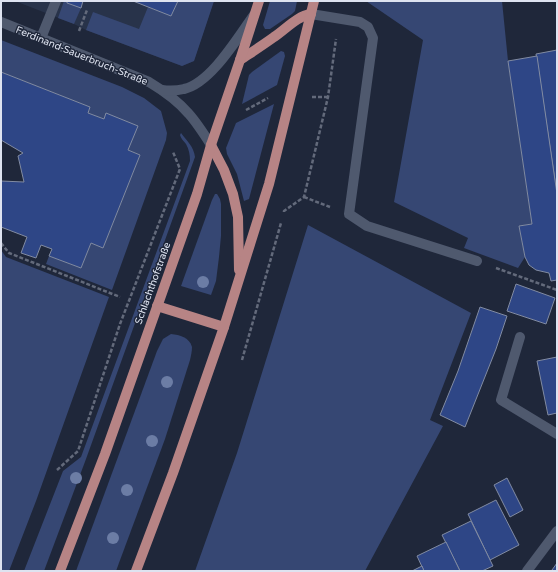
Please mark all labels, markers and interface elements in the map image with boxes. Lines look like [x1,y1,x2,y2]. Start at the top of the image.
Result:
street label: Ferdinand-Sauerbruch-Straße [14,24,150,88]
street label: Schlachthofstraße [133,240,173,326]

